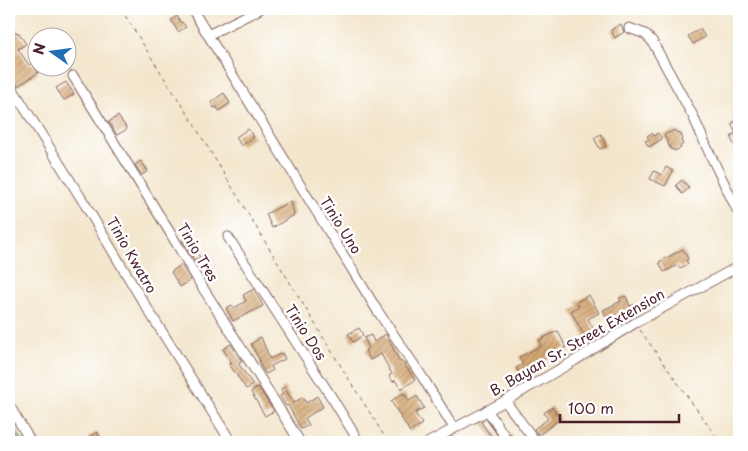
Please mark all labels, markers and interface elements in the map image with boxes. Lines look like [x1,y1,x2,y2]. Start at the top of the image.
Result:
north arrow [28,28,78,78]
text: N [27,41,50,57]
street label: Tinio Uno [315,192,367,258]
street label: Tinio Kwatro [102,213,162,297]
street label: Tinio Tres [172,219,224,285]
street label: B. Bayan Sr. Street Extension [486,283,668,401]
street label: Tinio Dos [280,300,332,364]
scale bar [560,391,679,423]
text: 100 m [568,396,614,419]

